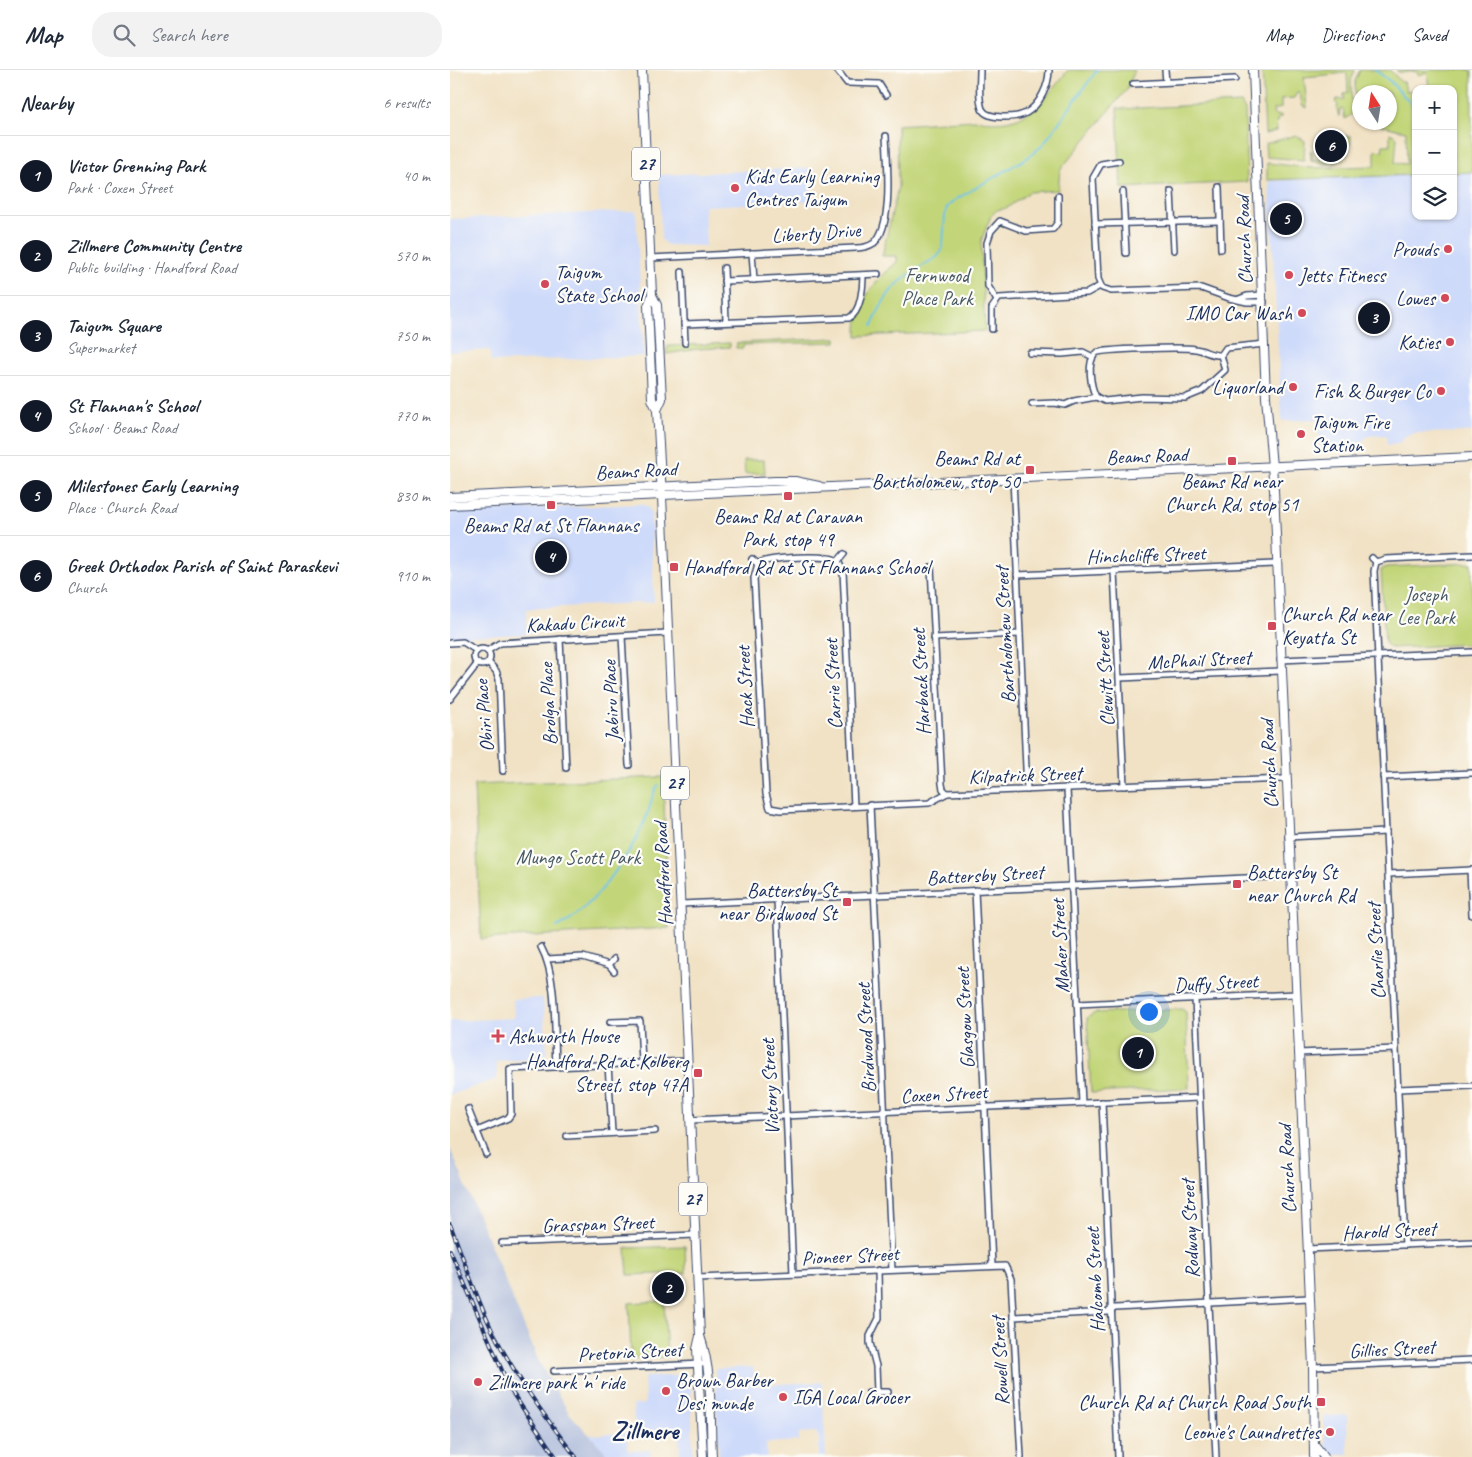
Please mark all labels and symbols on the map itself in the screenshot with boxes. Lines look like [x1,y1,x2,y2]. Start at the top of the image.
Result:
north arrow [1352,85,1397,130]
pin: 6 [1315,127,1347,165]
road number: 27 [632,148,660,180]
place label: Kids Early Learning Centres Taigum [745,164,881,212]
marker: Kids Early Learning Centres Taigum [729,182,741,194]
street label: Church Road [1230,192,1258,285]
pin: 5 [1270,200,1302,238]
street label: Liberty Drive [771,217,863,249]
place label: Prouds [1392,237,1440,262]
marker: Prouds [1442,243,1454,255]
place label: Taigum State School [555,260,646,308]
park label: Fernwood Place Park [901,263,974,311]
place label: Jetts Fitness [1298,263,1387,288]
marker: Jetts Fitness [1283,269,1295,281]
marker: Taigum State School [539,278,551,290]
place label: Lowes [1396,286,1437,311]
marker: Lowes [1439,292,1451,304]
pin: 3 [1358,299,1390,337]
place label: IMO Car Wash [1186,301,1293,326]
marker: IMO Car Wash [1296,307,1308,319]
place label: Katies [1398,330,1442,355]
marker: Katies [1444,336,1456,348]
place label: Liquorland [1212,375,1286,400]
place label: Fish & Burger Co [1314,379,1432,404]
marker: Liquorland [1287,381,1299,393]
marker: Fish & Burger Co [1435,385,1447,397]
place label: Taigum Fire Station [1311,410,1391,458]
marker: Taigum Fire Station [1295,428,1307,440]
street label: Beams Road [1106,442,1191,470]
place label: Beams Rd at Bartholomew, stop 50 [872,446,1022,494]
marker: Beams Rd near Church Rd, stop 51 [1226,455,1238,467]
street label: Beams Road [595,456,680,486]
marker: Beams Rd at Bartholomew, stop 50 [1024,464,1036,476]
place label: Beams Rd near Church Rd, stop 51 [1166,469,1299,517]
marker: Beams Rd at Caravan Park, stop 49 [782,490,794,502]
marker: Beams Rd at St Flannans [545,499,557,511]
place label: Beams Rd at Caravan Park, stop 49 [714,504,863,552]
place label: Beams Rd at St Flannans [464,513,640,538]
pin: 4 [535,538,567,576]
street label: Hinchcliffe Street [1086,540,1208,570]
place label: Handford Rd at St Flannans School [684,555,933,580]
marker: Handford Rd at St Flannans School [668,561,680,573]
street label: Bartholomew Street [989,563,1021,704]
park label: Joseph Lee Park [1397,582,1456,630]
place label: Church Rd near Keyatta St [1282,602,1393,650]
street label: Kakadu Circuit [525,608,627,638]
marker: Church Rd near Keyatta St [1266,620,1278,632]
street label: Harback Street [906,626,936,736]
street label: Clewitt Street [1090,629,1120,727]
street label: Carrie Street [818,636,848,730]
street label: Hack Street [730,643,760,729]
street label: McPhail Street [1147,645,1255,675]
street label: Jabiru Place [596,658,626,743]
street label: Brolga Place [533,661,563,746]
street label: Obiri Place [468,677,500,753]
street label: Church Road [1254,716,1284,809]
street label: Kilpatrick Street [968,760,1085,789]
road number: 27 [661,766,689,800]
street label: Handford Road [648,818,678,927]
park label: Mungo Scott Park [516,845,642,870]
street label: Battersby Street [926,859,1047,891]
place label: Battersby St near Church Rd [1247,860,1358,908]
place label: Battersby St near Birdwood St [718,878,839,926]
marker: Battersby St near Church Rd [1231,878,1243,890]
marker: Battersby St near Birdwood St [841,896,853,908]
street label: Maher Street [1045,896,1075,994]
street label: Charlie Street [1361,899,1391,1000]
street label: Glasgow Street [950,964,980,1069]
street label: Duffy Street [1174,968,1261,998]
street label: Birdwood Street [851,980,881,1093]
your location [1136,999,1162,1025]
place label: Ashworth House [509,1024,620,1049]
marker: Ashworth House [491,1029,505,1043]
pin: 1 [1122,1034,1154,1072]
street label: Victory Street [755,1036,785,1136]
place label: Handford Rd at Kolberg Street, stop 47A [526,1049,690,1097]
marker: Handford Rd at Kolberg Street, stop 47A [692,1067,704,1079]
street label: Coxen Street [900,1079,990,1109]
street label: Church Road [1272,1121,1302,1214]
street label: Rodway Street [1175,1176,1205,1279]
road number: 27 [679,1182,707,1216]
street label: Grasspan Street [542,1209,657,1238]
street label: Harold Street [1341,1216,1440,1246]
street label: Halcomb Street [1080,1224,1110,1333]
street label: Pioneer Street [801,1241,902,1271]
pin: 2 [652,1269,684,1307]
street label: Rowell Street [985,1312,1015,1406]
street label: Gillies Street [1348,1334,1439,1364]
street label: Pretoria Street [577,1337,686,1367]
place label: Brown Barber Desi munde [676,1368,774,1416]
place label: Zillmere park 'n' ride [488,1370,626,1395]
marker: Zillmere park 'n' ride [472,1376,484,1388]
marker: Brown Barber Desi munde [660,1385,672,1397]
place label: IGA Local Grocer [793,1385,911,1410]
place label: Church Rd at Church Road South [1078,1390,1313,1415]
marker: IGA Local Grocer [777,1391,789,1403]
marker: Church Rd at Church Road South [1315,1396,1327,1408]
district label: Zillmere [612,1415,680,1447]
place label: Leonie's Laundrettes [1183,1420,1322,1445]
marker: Leonie's Laundrettes [1324,1426,1336,1438]

